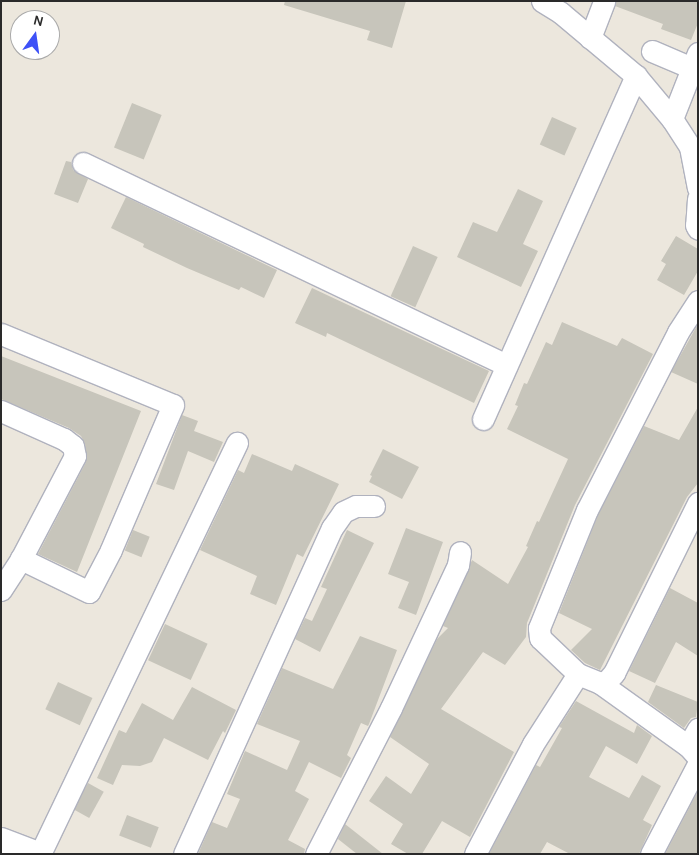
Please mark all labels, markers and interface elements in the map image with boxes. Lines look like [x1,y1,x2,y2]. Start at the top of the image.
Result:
north arrow [10,10,60,60]
text: N [32,11,45,30]

